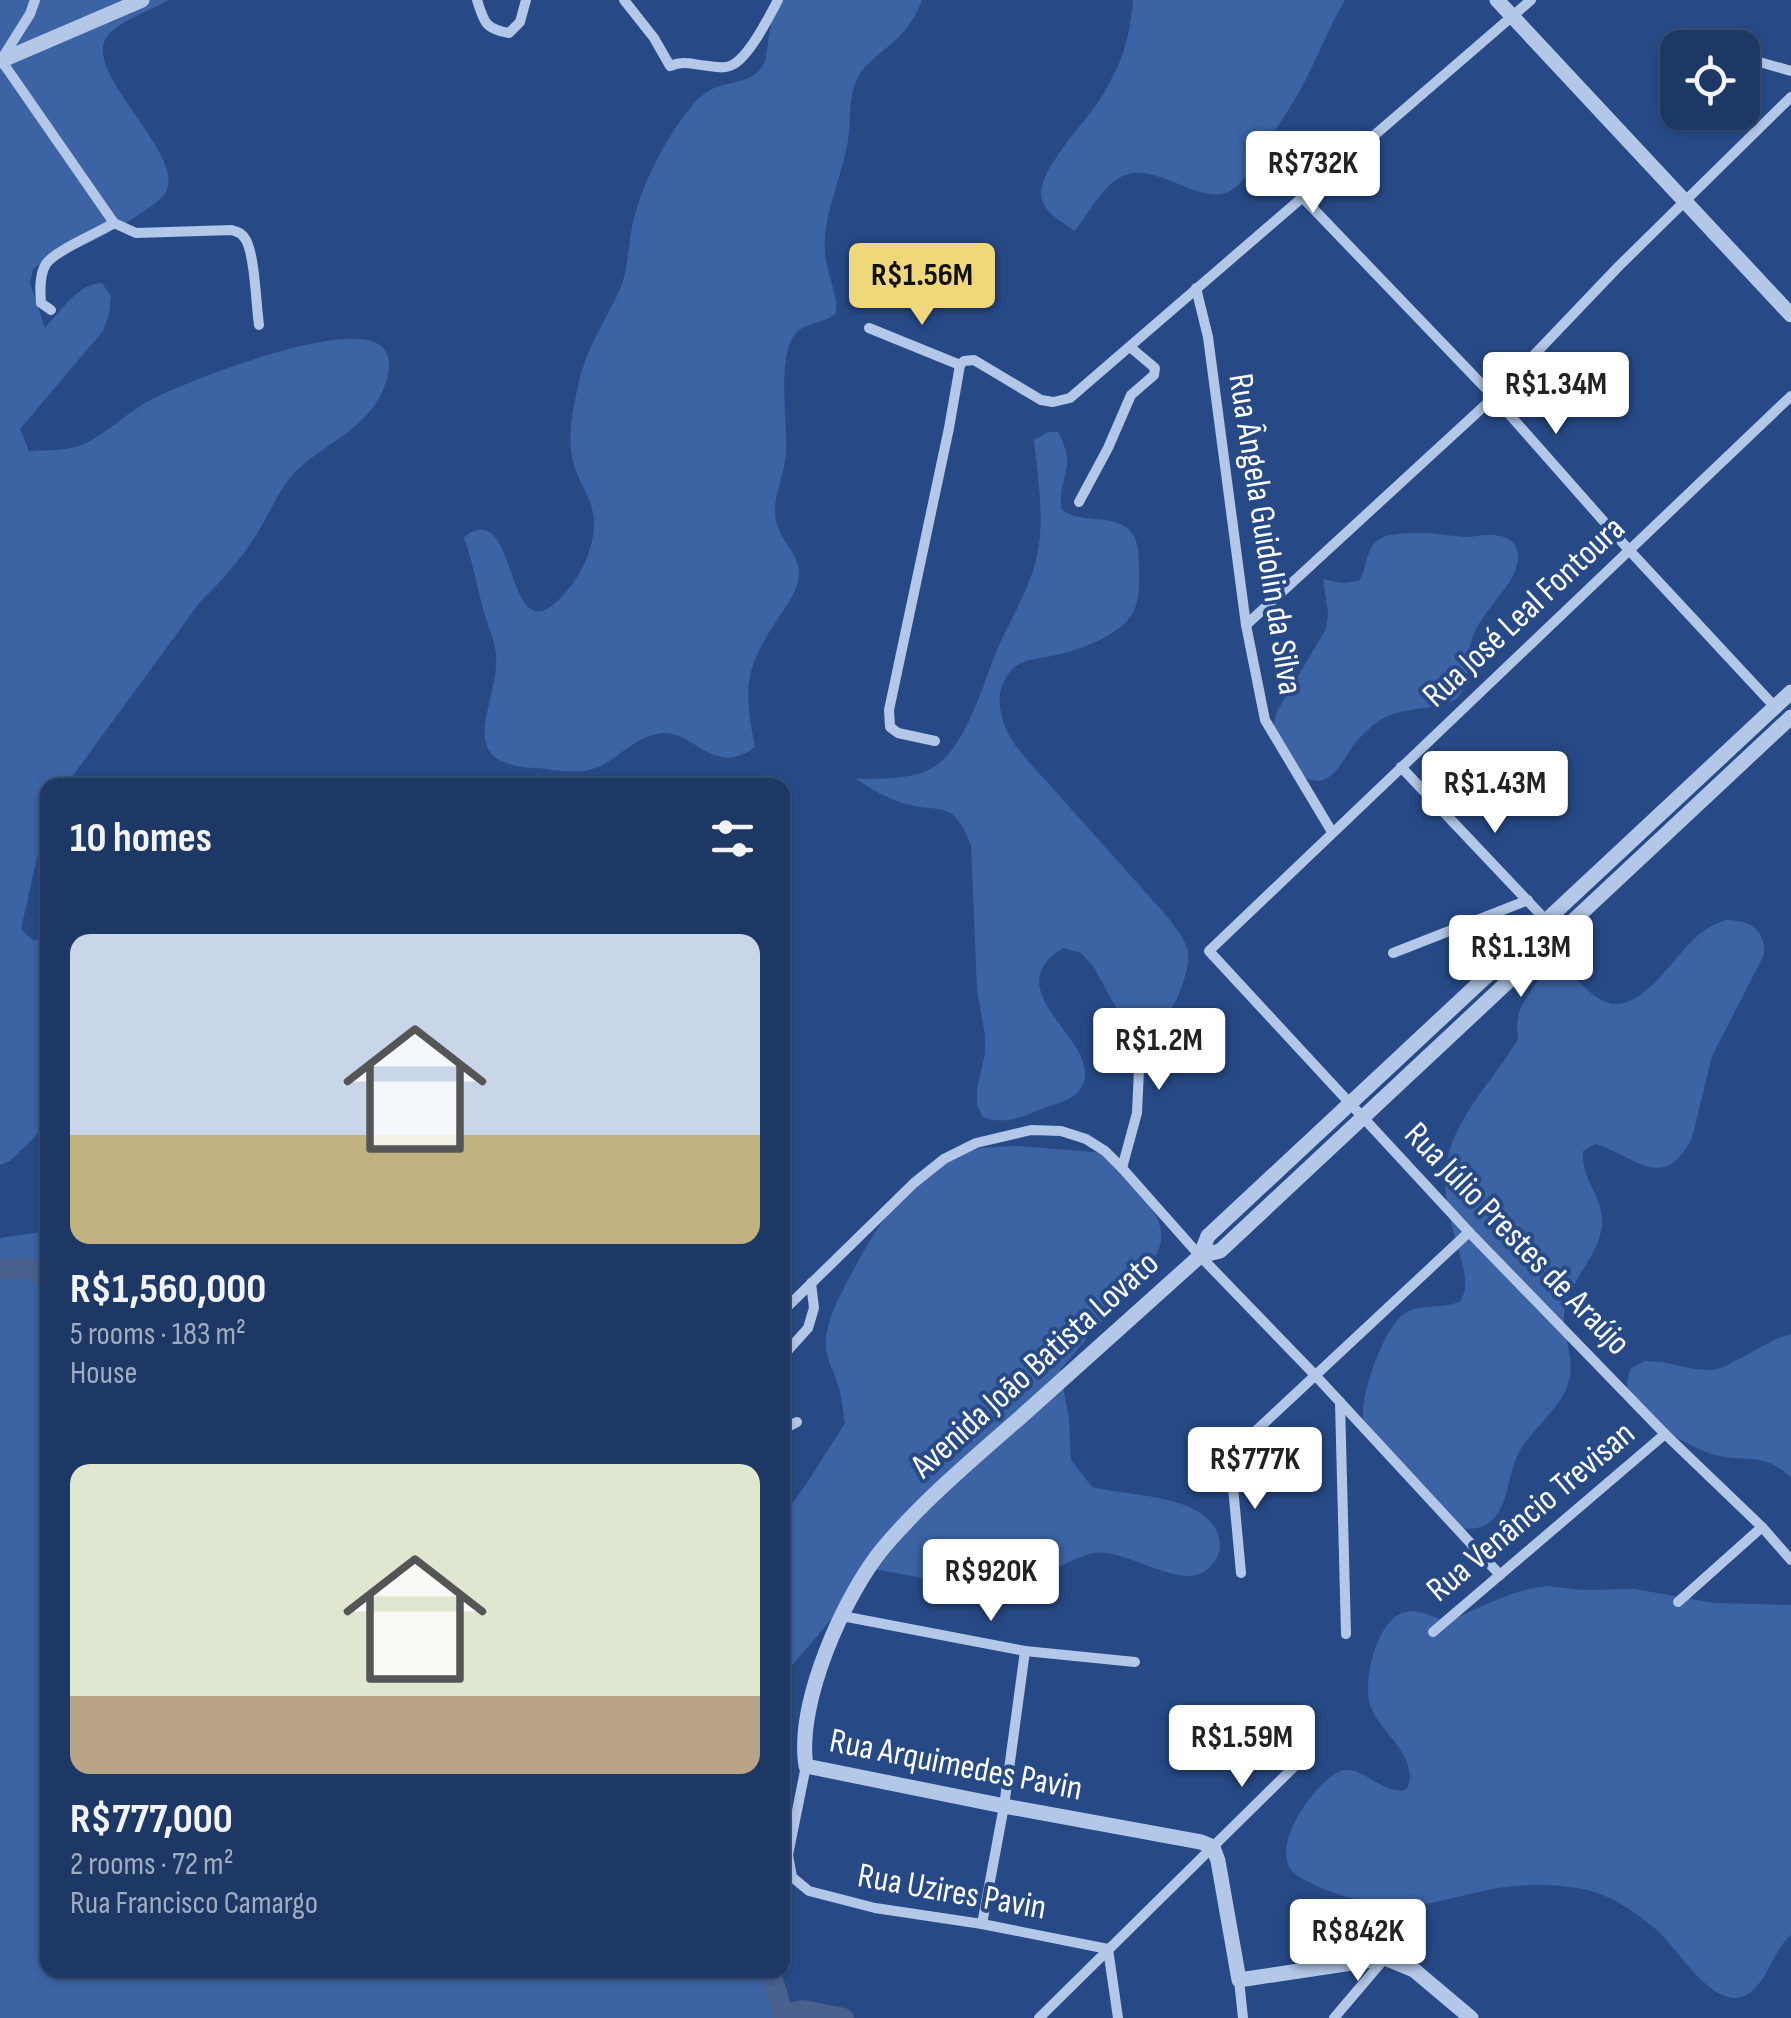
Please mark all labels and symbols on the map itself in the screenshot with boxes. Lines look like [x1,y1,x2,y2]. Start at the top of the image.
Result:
pin: R$732K [1232,131,1394,216]
pin: R$1.56M [830,243,1014,328]
pin: R$1.34M [1464,352,1648,437]
street label: Rua Ângela Guidolin da Silva [1218,371,1312,697]
street label: Rua José Leal Fontoura [1414,507,1634,717]
pin: R$1.43M [1403,751,1587,836]
pin: R$1.13M [1429,915,1613,1000]
pin: R$1.2M [1078,1008,1240,1093]
street label: Rua Júlio Prestes de Araújo [1395,1114,1639,1364]
street label: Avenida João Batista Lovato [901,1242,1168,1488]
street label: Rua Venâncio Trevisan [1418,1412,1644,1612]
pin: R$777K [1174,1427,1336,1512]
pin: R$920K [910,1539,1072,1624]
pin: R$1.59M [1150,1705,1334,1790]
street label: Rua Arquimedes Pavin [826,1719,1086,1811]
street label: Rua Uzires Pavin [854,1854,1050,1930]
pin: R$842K [1277,1899,1439,1984]

